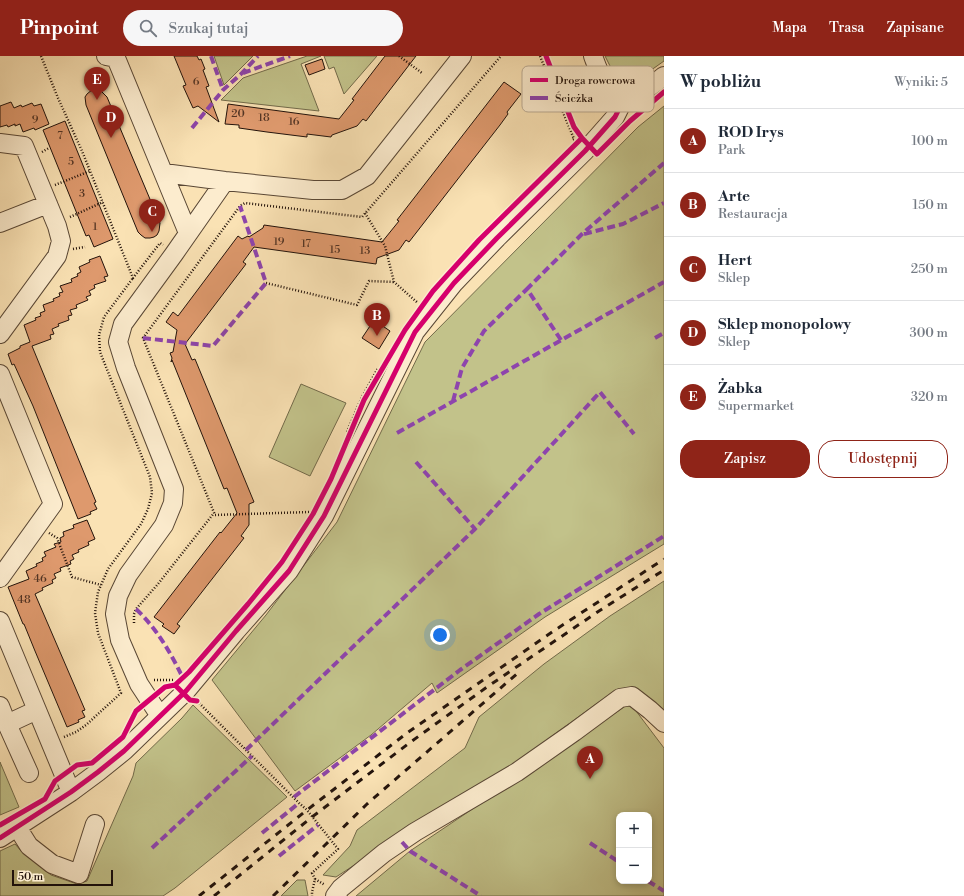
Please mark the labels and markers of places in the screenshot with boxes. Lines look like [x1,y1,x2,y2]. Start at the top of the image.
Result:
pin: E [84,67,110,100]
pin: D [98,105,124,138]
pin: C [139,199,165,232]
pin: B [364,303,390,336]
pin: A [577,746,603,779]

